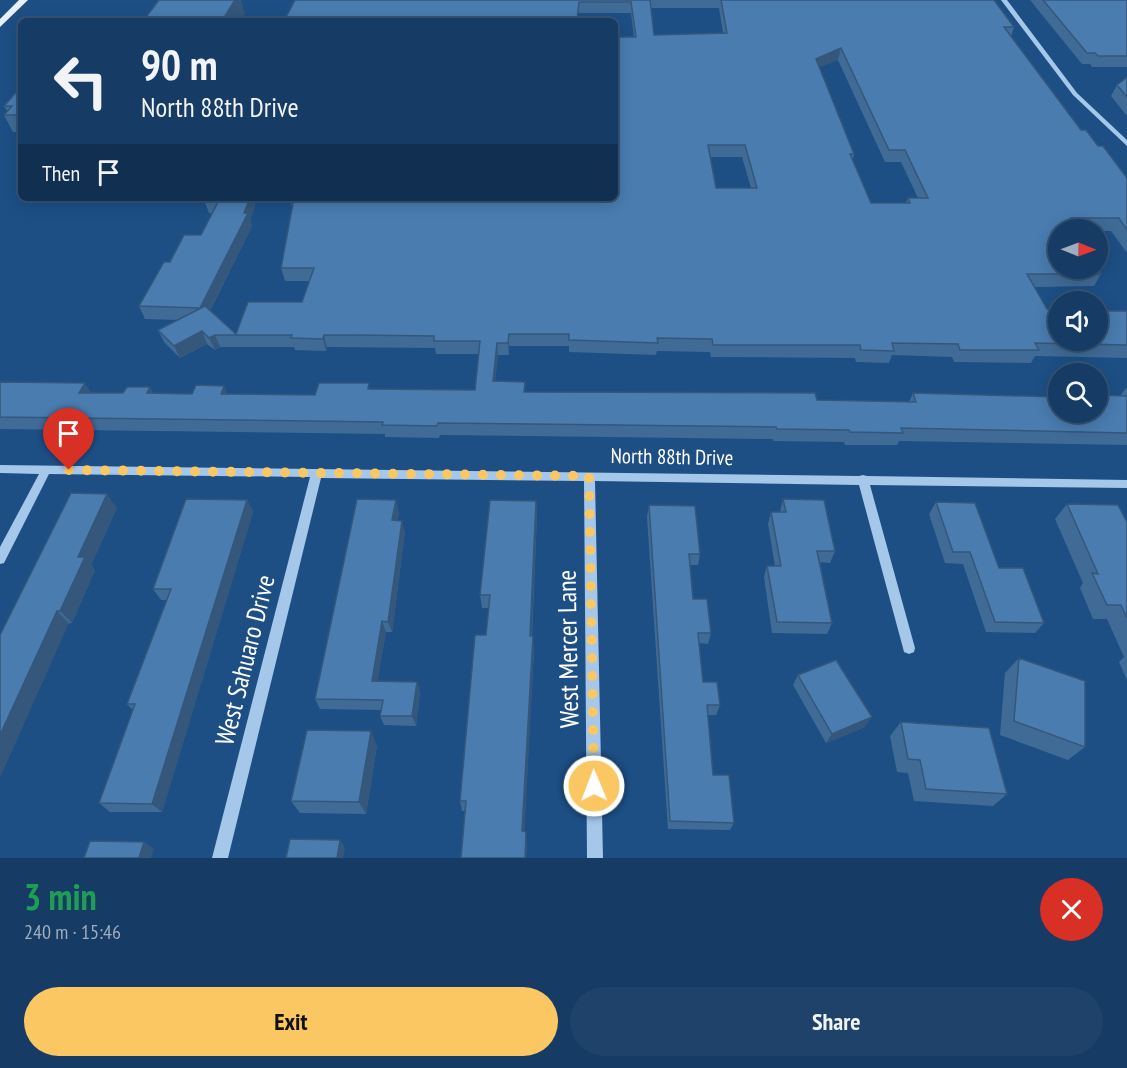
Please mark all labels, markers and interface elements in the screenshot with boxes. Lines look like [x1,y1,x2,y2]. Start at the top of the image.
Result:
text: 90 m [141,37,218,92]
icon: left [42,42,120,120]
text: North 88th Drive [141,90,299,124]
icon: arrive [92,156,125,189]
text: Then [42,159,80,187]
north arrow [1048,219,1108,279]
map controls [1048,219,1108,423]
button: sound [1048,291,1108,351]
button: search [1048,363,1108,423]
pin [43,408,94,470]
icon: arrive [52,417,85,450]
street label: North 88th Drive [610,442,734,471]
street label: West Mercer Lane [550,570,585,728]
street label: West Sahuaro Drive [207,571,282,749]
position arrow [562,754,626,818]
text: 3 min [24,873,97,920]
button: close [1040,878,1103,941]
text: 240 m · 15:46 [24,919,121,945]
button: Exit [24,987,558,1056]
button: Share [570,987,1103,1056]

